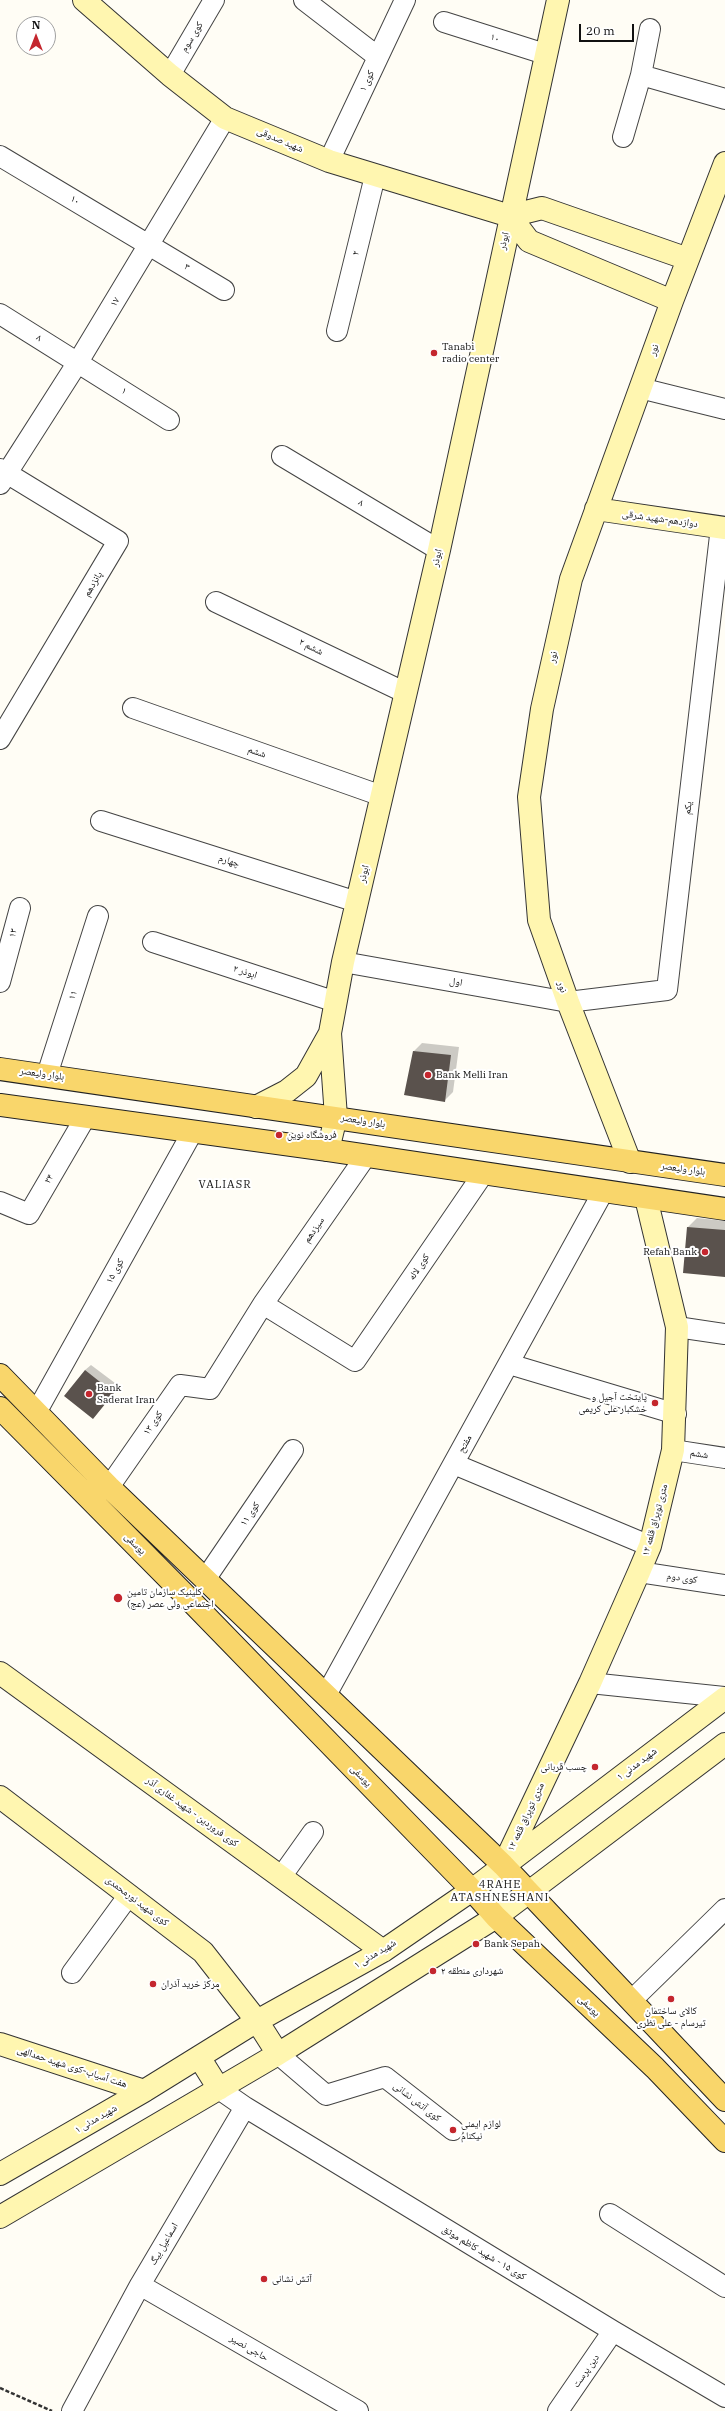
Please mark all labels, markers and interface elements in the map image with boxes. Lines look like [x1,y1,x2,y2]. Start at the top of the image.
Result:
north arrow [16,16,56,56]
scale bar [581,16,636,42]
text: N [32,18,40,32]
street label: کوی سوم [178,20,206,54]
text: 20 m [586,23,615,38]
street label: ۱۰ [489,31,501,45]
street label: کوی ۱ [357,69,377,93]
street label: شهید صدوقی [255,125,305,155]
street label: ۱۰ [68,193,82,207]
street label: ابوذر [496,231,512,251]
street label: ۲ [350,249,362,257]
street label: ۳ [182,261,192,273]
street label: ۱۷ [108,295,122,309]
street label: ۸ [34,332,44,344]
place label: Tanabi radio center [442,341,499,364]
street label: نور [646,343,662,357]
marker: Tanabi radio center [429,348,439,358]
street label: ۱ [119,385,129,397]
street label: ۸ [356,497,366,509]
street label: دوازدهم-شهید شرقی [621,508,699,530]
street label: ابوذر [429,548,445,568]
street label: پانزدهم [81,569,105,599]
street label: ششم ۲ [297,636,325,658]
street label: نور [546,650,560,664]
street label: ششم [246,743,268,761]
street label: یکم [681,801,695,815]
street label: چهارم [217,852,241,870]
street label: ابوذر [356,864,372,884]
street label: ۱۳ [6,927,20,939]
street label: ۲ ابوذر [231,962,259,982]
street label: اول [449,975,463,989]
street label: نور [554,980,570,994]
street label: ۱۱ [66,989,80,1001]
street label: بلوار ولیعصر [19,1065,65,1083]
place label: Bank Melli Iran [436,1069,508,1081]
marker: Bank Melli Iran [423,1070,433,1080]
street label: بلوار ولیعصر [340,1112,386,1130]
place label: فروشگاه نوین [287,1129,337,1141]
marker: فروشگاه نوین [274,1130,284,1140]
street label: بلوار ولیعصر [660,1160,706,1178]
street label: ۲۴ [42,1172,56,1186]
district label: VALIASR [198,1178,252,1192]
street label: سیزدهم [301,1215,327,1245]
place label: Refah Bank [643,1246,697,1258]
marker: Refah Bank [700,1247,710,1257]
street label: کوی لاله [406,1252,432,1282]
street label: کوی ۱۵ [103,1257,127,1285]
place label: Bank Saderat Iran [97,1382,155,1406]
marker: Bank Saderat Iran [84,1389,94,1399]
place label: پایتخت آجیل و خشکبار علی کریمی [578,1391,647,1414]
marker: پایتخت آجیل و خشکبار علی کریمی [650,1398,660,1408]
street label: کوی ۱۳ [141,1409,165,1437]
street label: مفتح [455,1433,475,1455]
street label: ششم [689,1447,709,1461]
street label: ۱۲ متری توپراق قلعه [640,1483,670,1557]
street label: کوی ۱۱ [238,1500,262,1528]
street label: یوسفی [122,1531,148,1557]
street label: کوی دوم [666,1570,698,1586]
place label: کلینیک سازمان تامین اجتماعی ولی عصر (عج) [127,1586,214,1610]
marker: کلینیک سازمان تامین اجتماعی ولی عصر (عج) [112,1592,124,1604]
street label: شهید مدنی ۱ [615,1745,659,1783]
place label: چسب قربانی [540,1761,587,1773]
marker: چسب قربانی [590,1762,600,1772]
street label: یوسفی [348,1763,374,1789]
street label: کوی فروردین - شهید غفاری آذر [143,1774,241,1850]
street label: ۱۲ متری توپراق قلعه [505,1781,547,1853]
street label: کوی شهید نورمحمدی [103,1873,171,1929]
district label: 4RAHE ATASHNESHANI [451,1878,549,1904]
street label: شهید مدنی ۱ [352,1937,398,1971]
place label: Bank Sepah [484,1938,540,1950]
marker: Bank Sepah [471,1939,481,1949]
place label: شهرداری منطقه ۲ [441,1965,503,1977]
marker: شهرداری منطقه ۲ [428,1966,438,1976]
place label: مرکز خرید آذران [161,1978,220,1990]
marker: مرکز خرید آذران [148,1979,158,1989]
street label: یوسفی [576,1993,602,2019]
marker: کالای ساختمان تیرسام - علی نظری [666,1994,676,2004]
place label: کالای ساختمان تیرسام - علی نظری [636,2005,706,2028]
street label: هفت آسیاب-کوی شهید حمدالهی [15,2044,129,2090]
street label: کوی آتش نشانی [391,2080,443,2124]
street label: شهید مدنی ۱ [73,2102,119,2136]
place label: لوازم ایمنی نیکنام [461,2118,501,2142]
marker: لوازم ایمنی نیکنام [448,2125,458,2135]
street label: اسماعیل بیگ [147,2221,181,2267]
street label: کوی ۱۵ - شهید کاظم موثق [440,2223,528,2283]
place label: آتش نشانی [272,2273,312,2285]
marker: آتش نشانی [259,2274,269,2284]
street label: حاجی نصیر [228,2332,270,2364]
street label: دین پرست [570,2352,602,2390]

